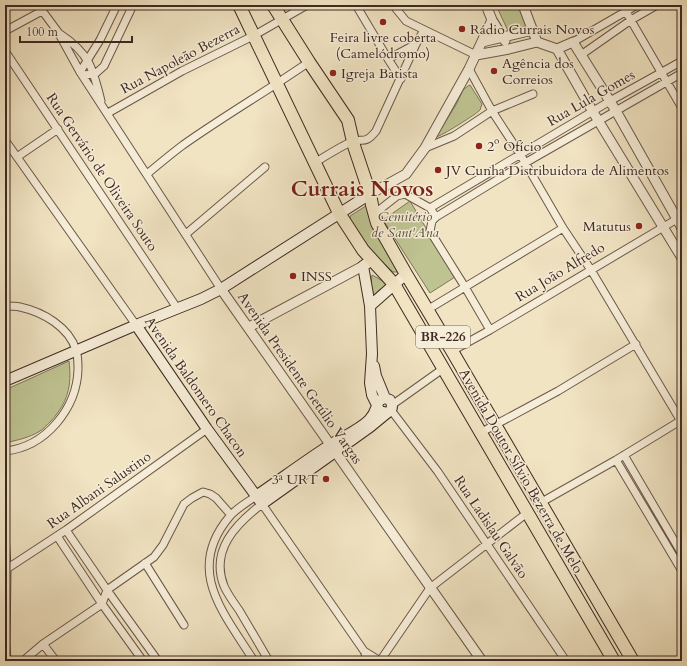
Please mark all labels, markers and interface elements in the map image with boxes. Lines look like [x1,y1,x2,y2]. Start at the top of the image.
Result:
marker: Feira livre coberta (Camelódromo) [378,17,388,27]
scale bar [20,18,132,44]
street label: Rua Napoleão Bezerra [117,20,243,98]
place label: Rádio Currais Novos [470,20,595,39]
text: 100 m [26,24,59,40]
marker: Rádio Currais Novos [457,24,467,34]
place label: Feira livre coberta (Camelódromo) [330,28,436,63]
place label: Agência dos Correios [502,54,574,89]
place label: Igreja Batista [341,64,418,83]
street label: Rua Lula Gomes [544,65,639,131]
marker: Agência dos Correios [489,66,499,76]
marker: Igreja Batista [328,68,338,78]
street label: Rua Gervário de Oliveira Souto [42,89,162,255]
place label: 2º Ofício [487,137,542,156]
marker: 2º Ofício [474,141,484,151]
place label: JV Cunha Distribuidora de Alimentos [444,161,669,180]
marker: JV Cunha Distribuidora de Alimentos [433,165,443,175]
district label: Currais Novos [291,174,433,204]
park label: Cemitério de Sant'Ana [371,207,439,242]
place label: Matutus [583,217,631,236]
marker: Matutus [634,221,644,231]
street label: Rua João Alfredo [512,238,609,306]
place label: INSS [301,267,332,286]
marker: INSS [288,271,298,281]
street label: Avenida Presidente Getúlio Vargas [233,288,367,468]
street label: Avenida Baldomero Chacon [140,313,252,461]
road number: BR-226 [416,326,470,348]
street label: Avenida Doutor Sílvio Bezerra de Melo [454,365,588,577]
street label: Rua Albani Salustino [43,447,155,533]
place label: 3ª URT [272,470,318,489]
street label: Rua Ladislau Galvão [449,472,533,583]
marker: 3ª URT [321,474,331,484]

